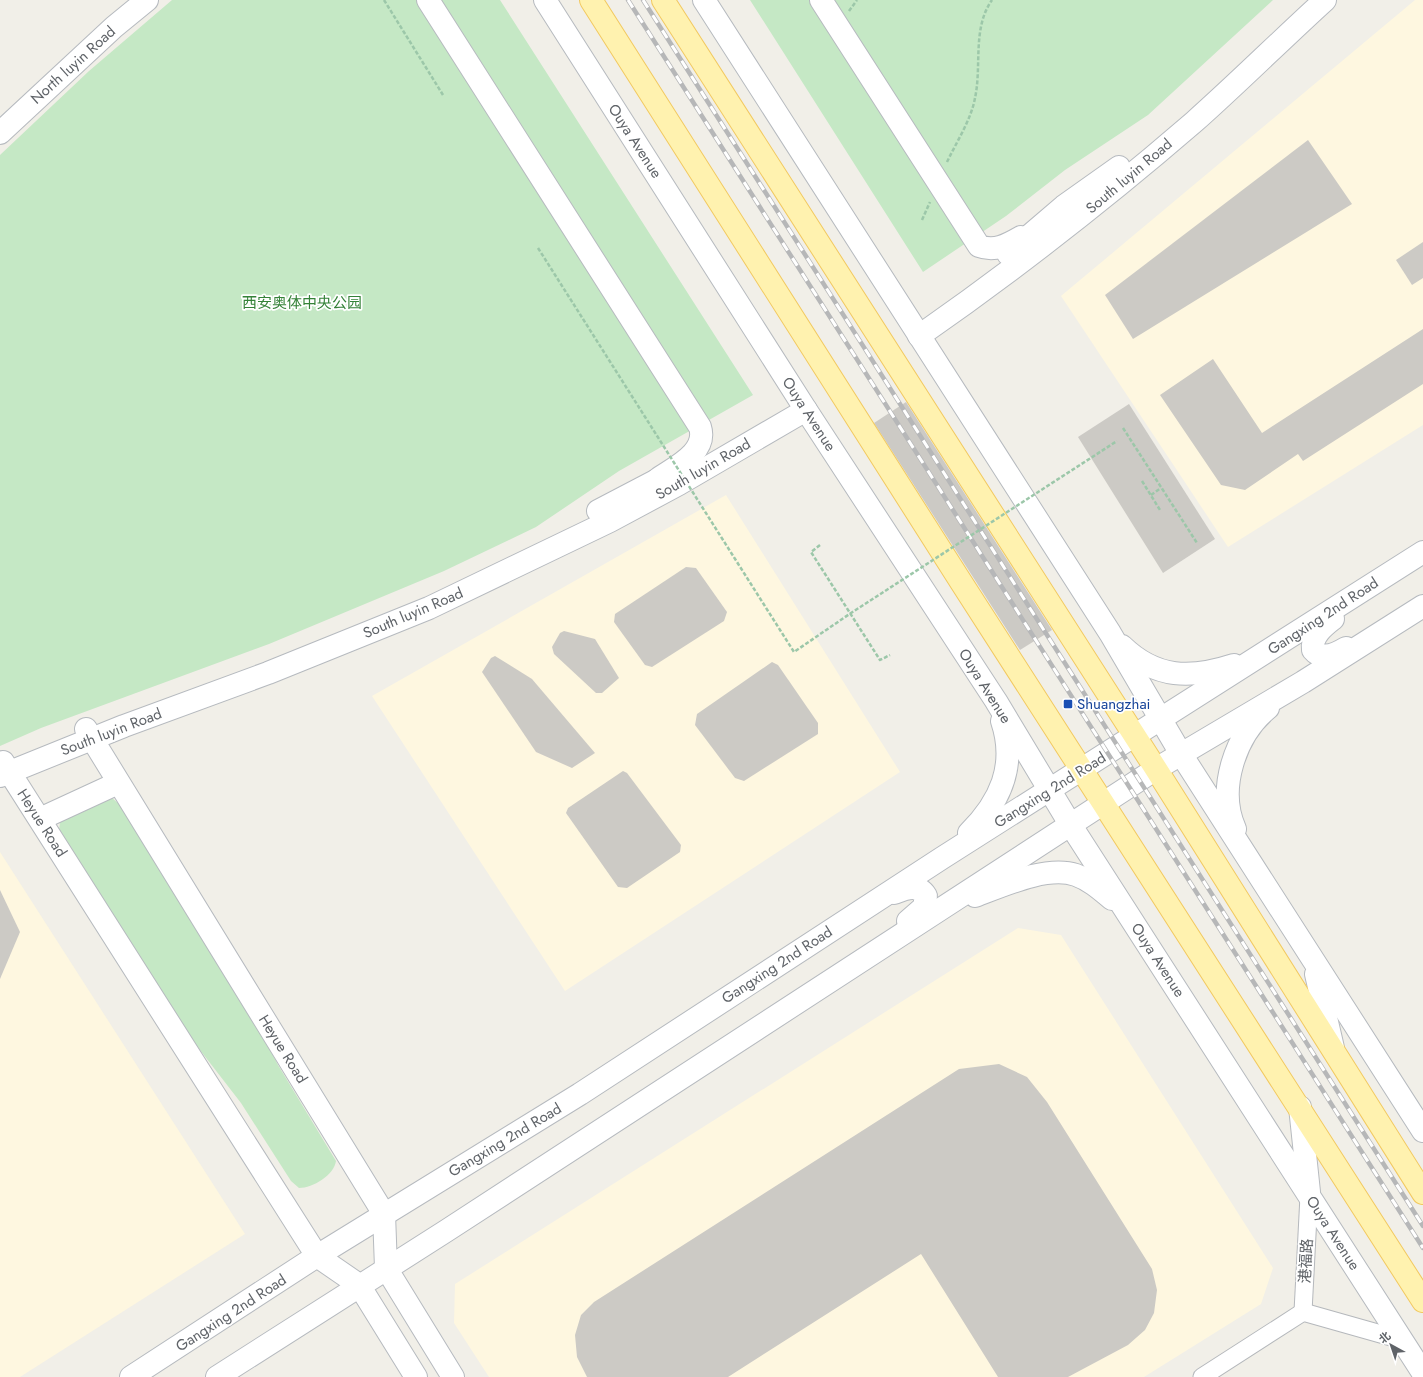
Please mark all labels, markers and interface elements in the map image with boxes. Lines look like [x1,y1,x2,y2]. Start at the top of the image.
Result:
street label: North luyin Road [26,21,120,109]
street label: Ouya Avenue [603,99,667,183]
street label: South luyin Road [1081,133,1177,219]
park label: 西安奥体中央公园 [242,292,362,314]
street label: Ouya Avenue [777,372,841,456]
street label: South luyin Road [651,433,755,505]
street label: Gangxing 2nd Road [1263,572,1383,660]
street label: South luyin Road [360,582,466,644]
street label: Ouya Avenue [953,644,1017,728]
place label: Shuangzhai [1077,693,1151,715]
marker: Shuangzhai [1062,698,1074,710]
street label: South luyin Road [57,703,165,761]
street label: Gangxing 2nd Road [990,747,1110,833]
street label: Heyue Road [12,785,72,861]
street label: Ouya Avenue [1126,918,1190,1002]
street label: Gangxing 2nd Road [717,921,837,1009]
street label: Heyue Road [253,1010,313,1088]
street label: Gangxing 2nd Road [444,1098,566,1182]
street label: Ouya Avenue [1301,1191,1365,1275]
street label: 港福路 [1294,1238,1318,1284]
street label: Gangxing 2nd Road [171,1269,291,1357]
north arrow [1371,1325,1411,1365]
text: 北 [1375,1328,1394,1347]

